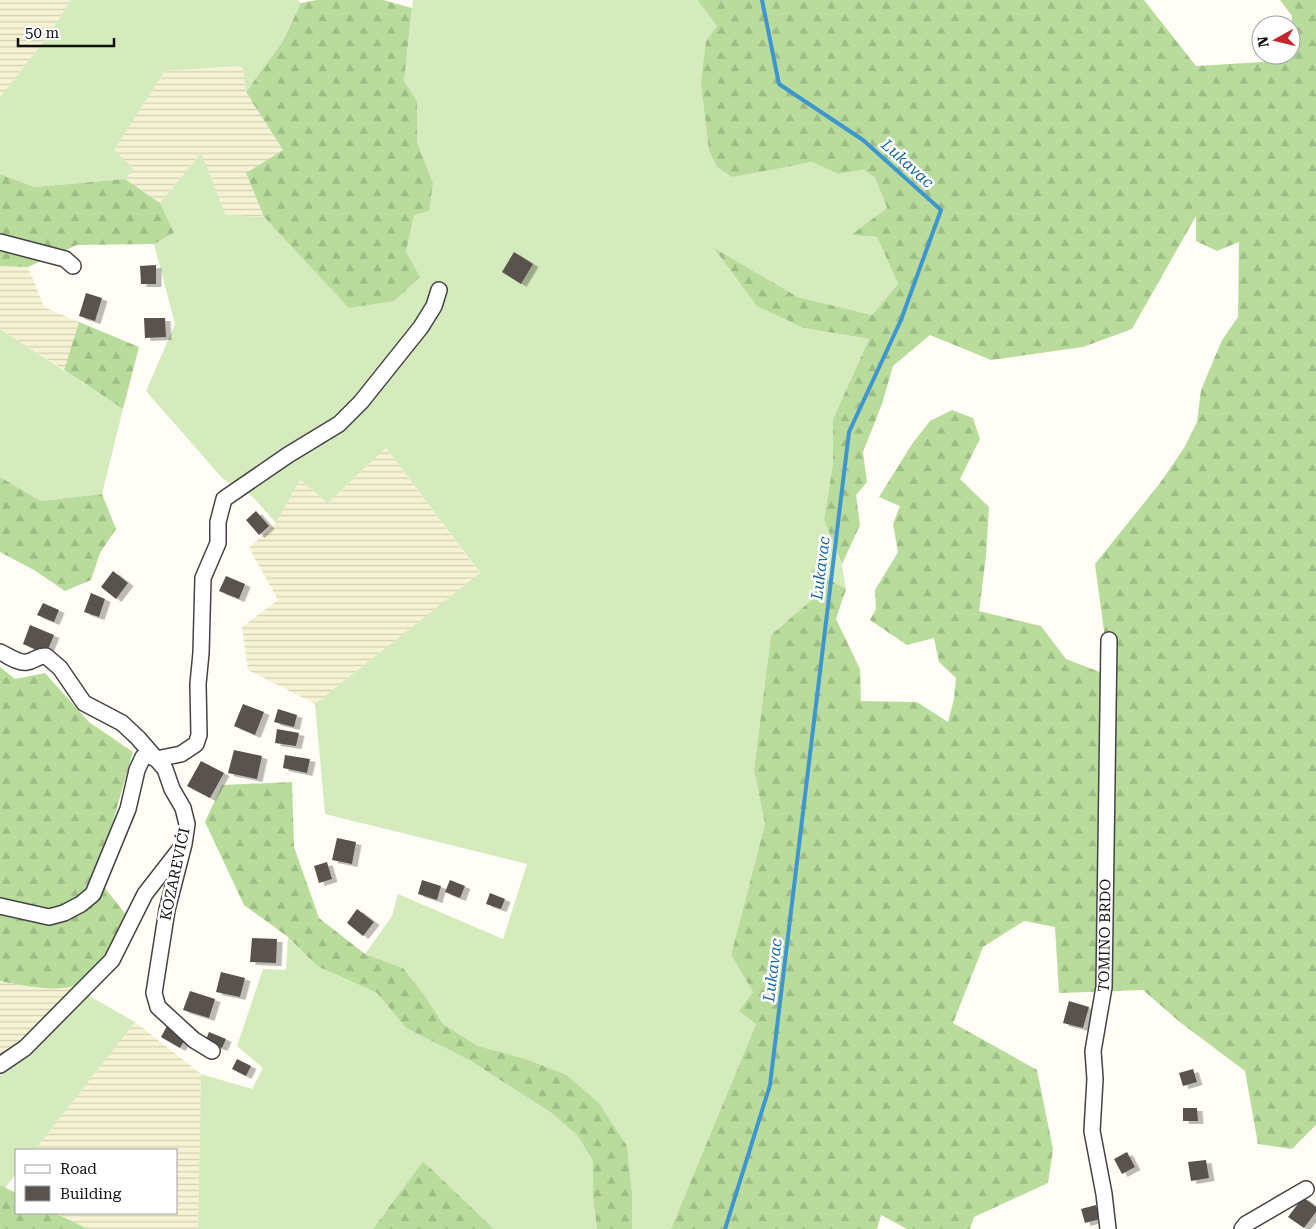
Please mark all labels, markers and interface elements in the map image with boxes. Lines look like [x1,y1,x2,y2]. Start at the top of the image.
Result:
scale bar [18,15,114,47]
north arrow [1251,15,1301,65]
text: 50 m [25,24,60,42]
text: N [1254,35,1272,48]
water label: Lukavac [877,134,938,192]
water label: Lukavac [807,535,834,602]
street label: KOZAREVIĆI [155,826,194,922]
street label: TOMINO BRDO [1094,879,1115,994]
water label: Lukavac [759,937,786,1004]
legend [15,1149,178,1214]
text: Road [60,1160,97,1178]
text: Building [60,1185,122,1203]

